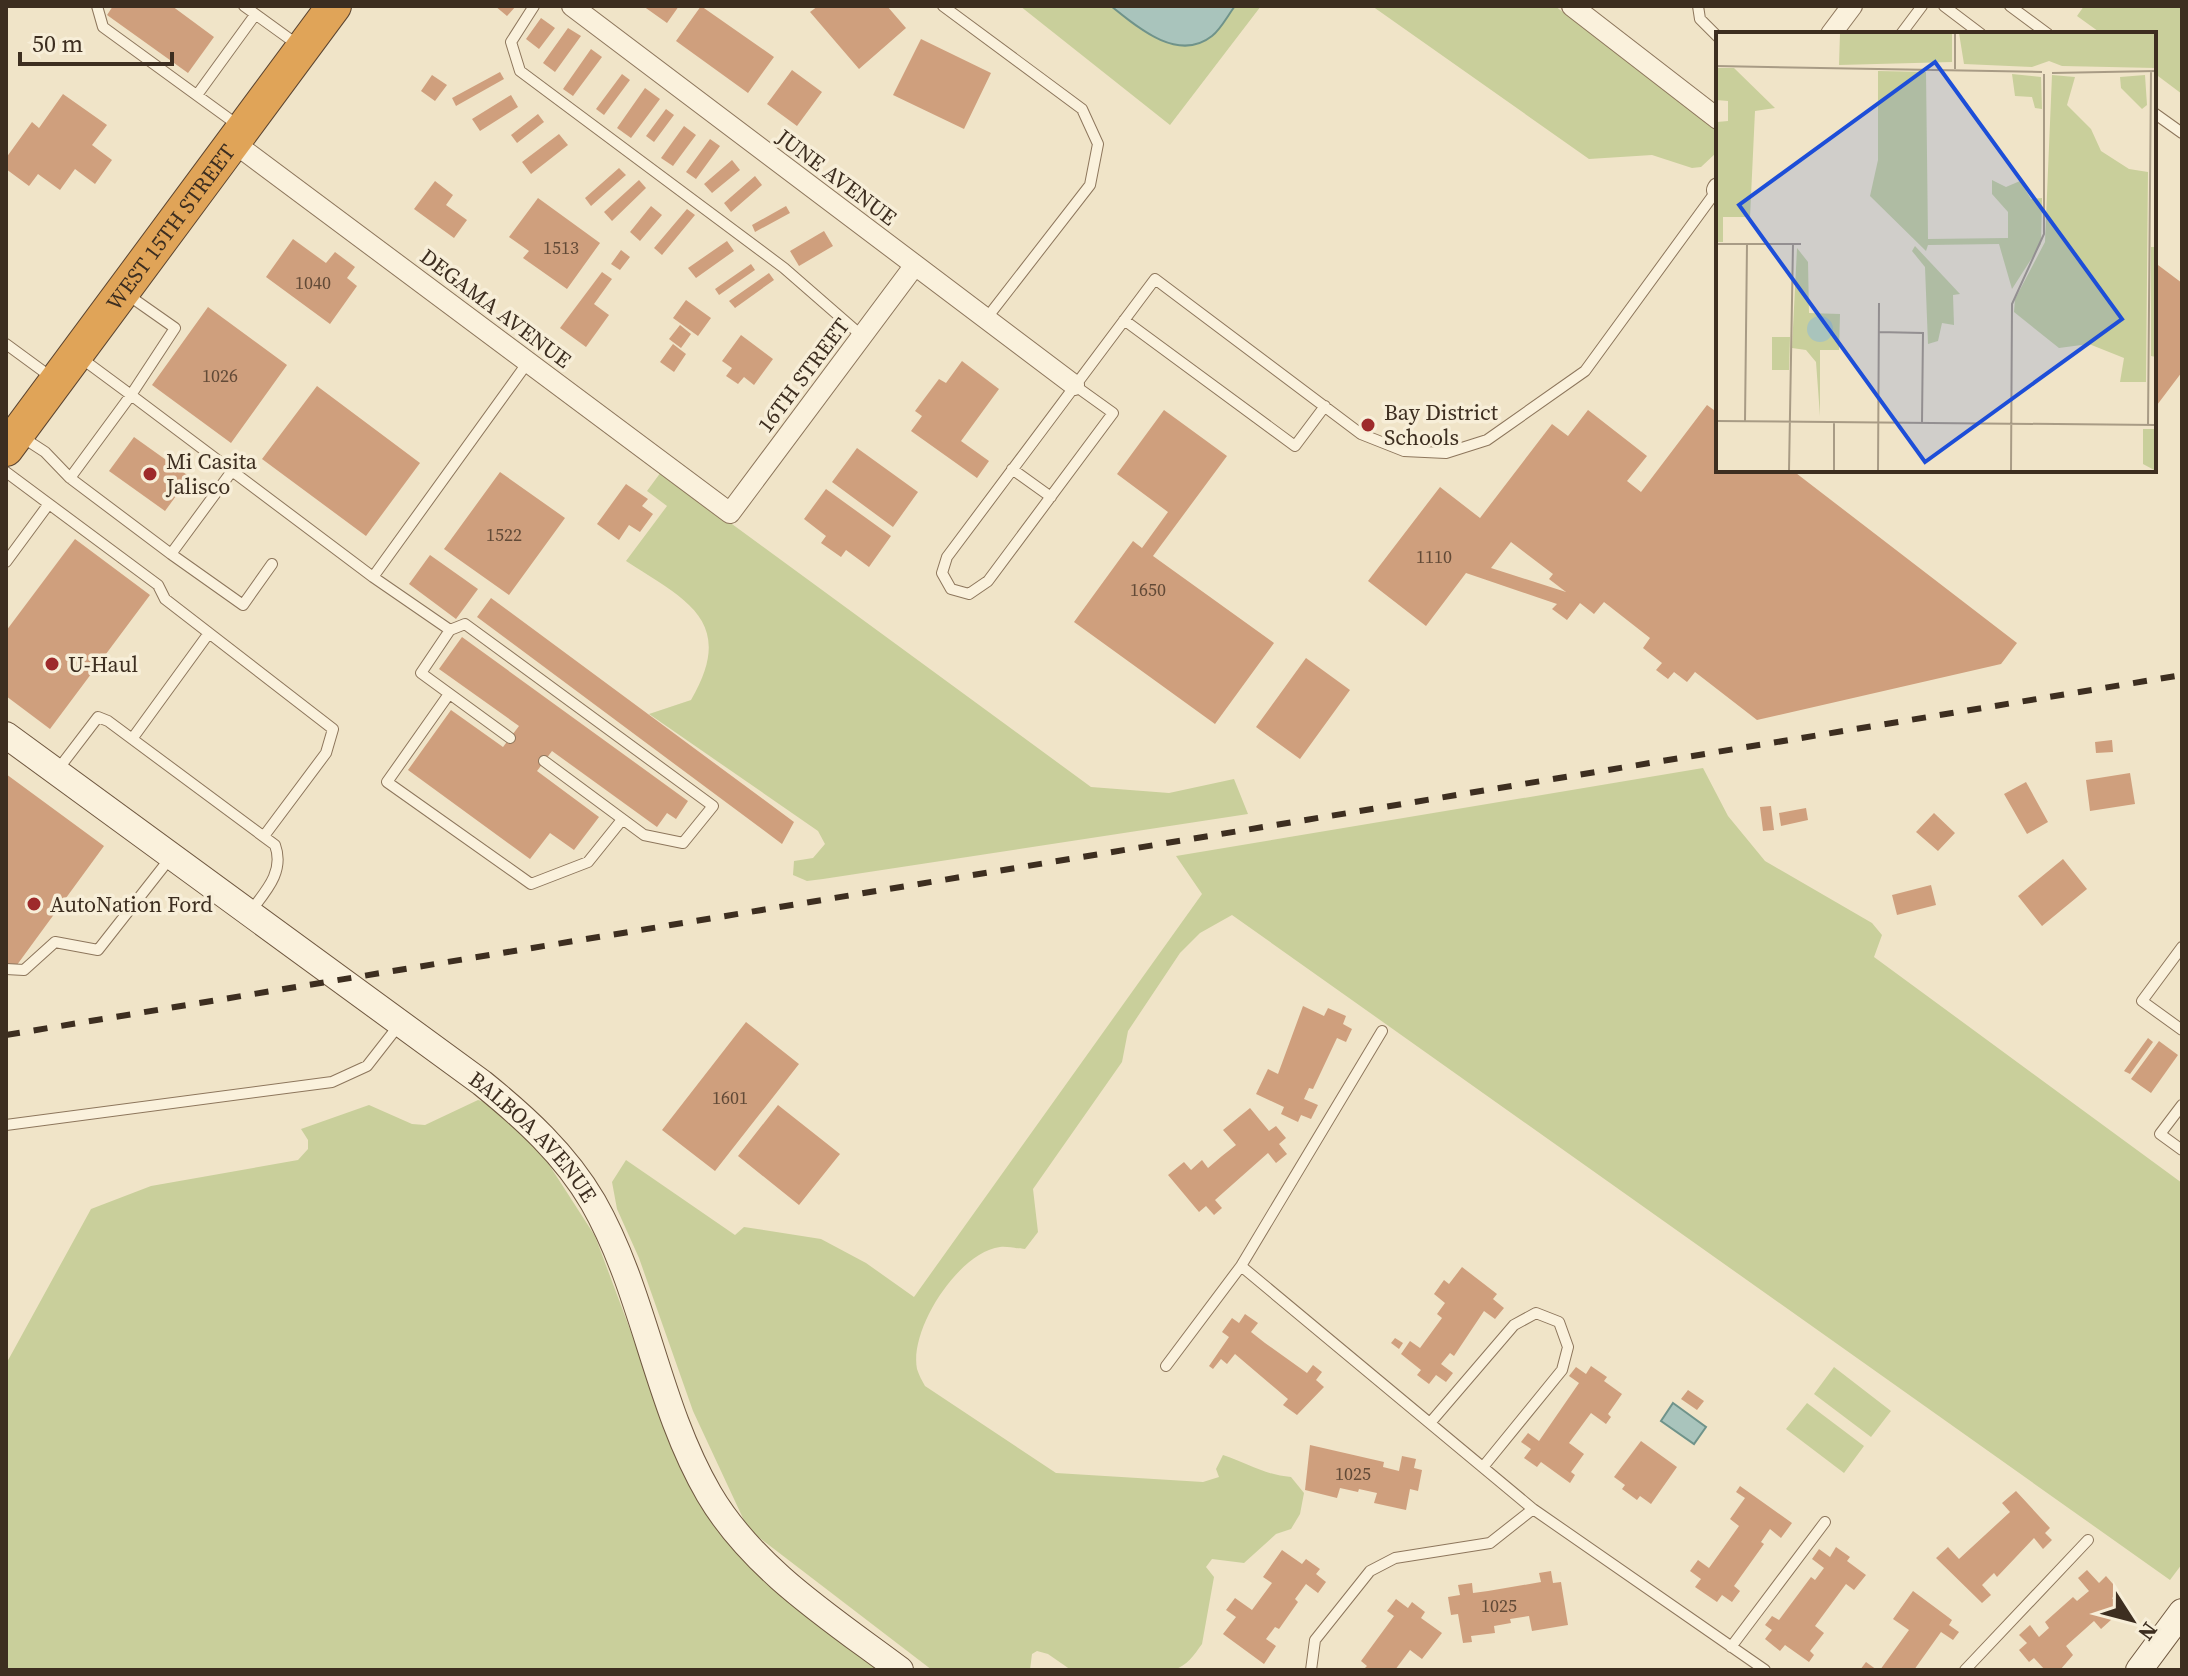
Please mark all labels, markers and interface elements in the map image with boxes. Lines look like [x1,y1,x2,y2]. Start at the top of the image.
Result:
scale bar [20,16,172,66]
text: 50 m [32,27,83,60]
inset map [1716,32,2156,472]
street label: JUNE AVENUE [770,121,903,232]
street label: WEST 15TH STREET [99,138,242,316]
house number: 1513 [543,235,579,260]
street label: DEGAMA AVENUE [414,241,578,375]
house number: 1040 [295,270,331,295]
street label: 16TH STREET [750,312,856,438]
house number: 1026 [202,363,238,388]
place label: Bay District Schools [1384,397,1499,452]
marker: Bay District Schools [1359,416,1377,434]
place label: Mi Casita Jalisco [165,446,258,501]
marker: Mi Casita Jalisco [141,465,159,483]
house number: 1522 [486,522,522,547]
house number: 1110 [1416,544,1452,569]
house number: 1650 [1130,577,1166,602]
place label: U-Haul [68,649,138,679]
marker: U-Haul [43,655,61,673]
place label: AutoNation Ford [50,889,213,919]
marker: AutoNation Ford [25,895,43,913]
street label: BALBOA AVENUE [463,1064,604,1208]
house number: 1601 [712,1085,748,1110]
house number: 1025 [1335,1461,1371,1486]
north arrow [2092,1580,2172,1660]
house number: 1025 [1481,1593,1517,1618]
text: N [2131,1616,2165,1647]

